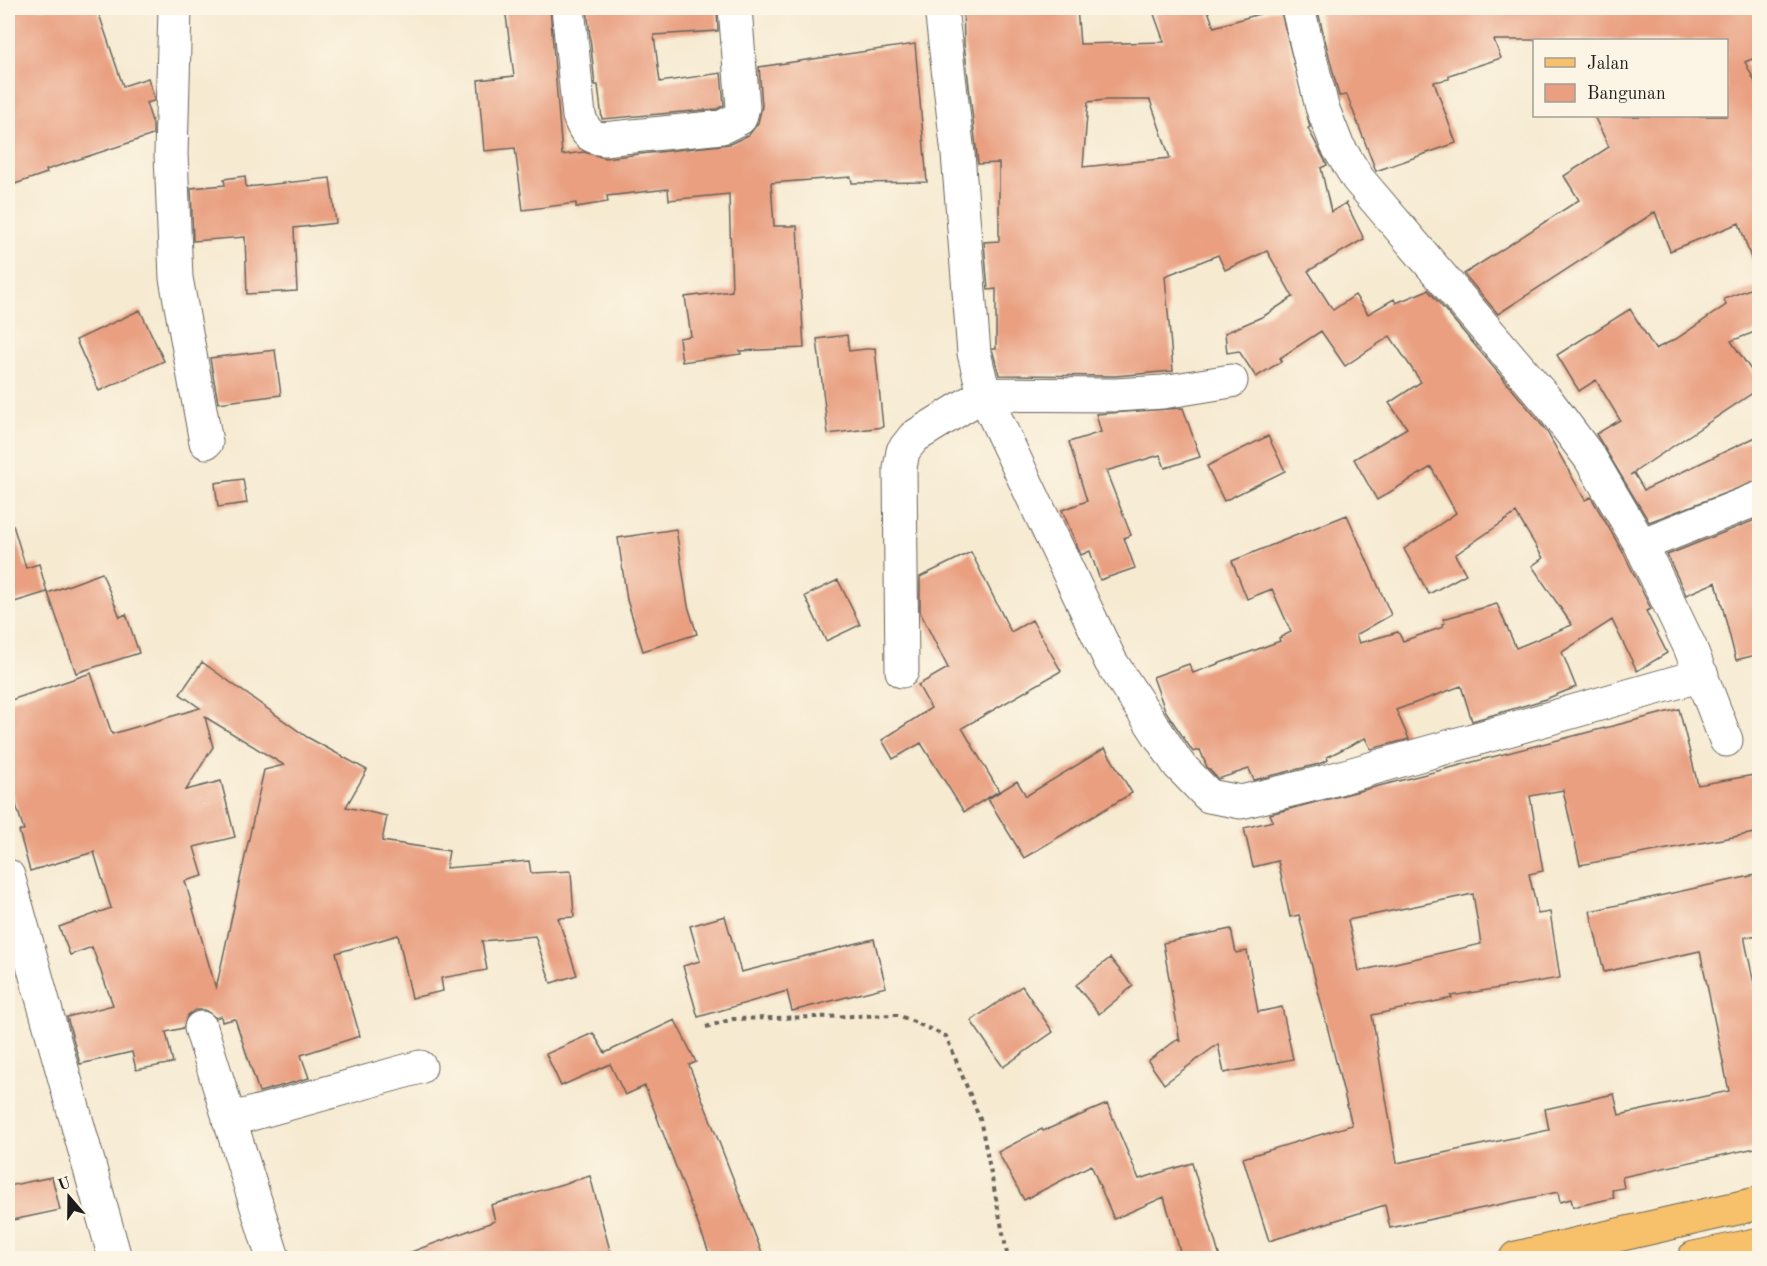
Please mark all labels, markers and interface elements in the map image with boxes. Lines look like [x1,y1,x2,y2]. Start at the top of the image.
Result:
legend [1533,39,1728,117]
text: Jalan [1587,55,1629,73]
text: Bangunan [1587,85,1666,103]
north arrow [39,1167,99,1227]
text: U [56,1175,74,1194]

